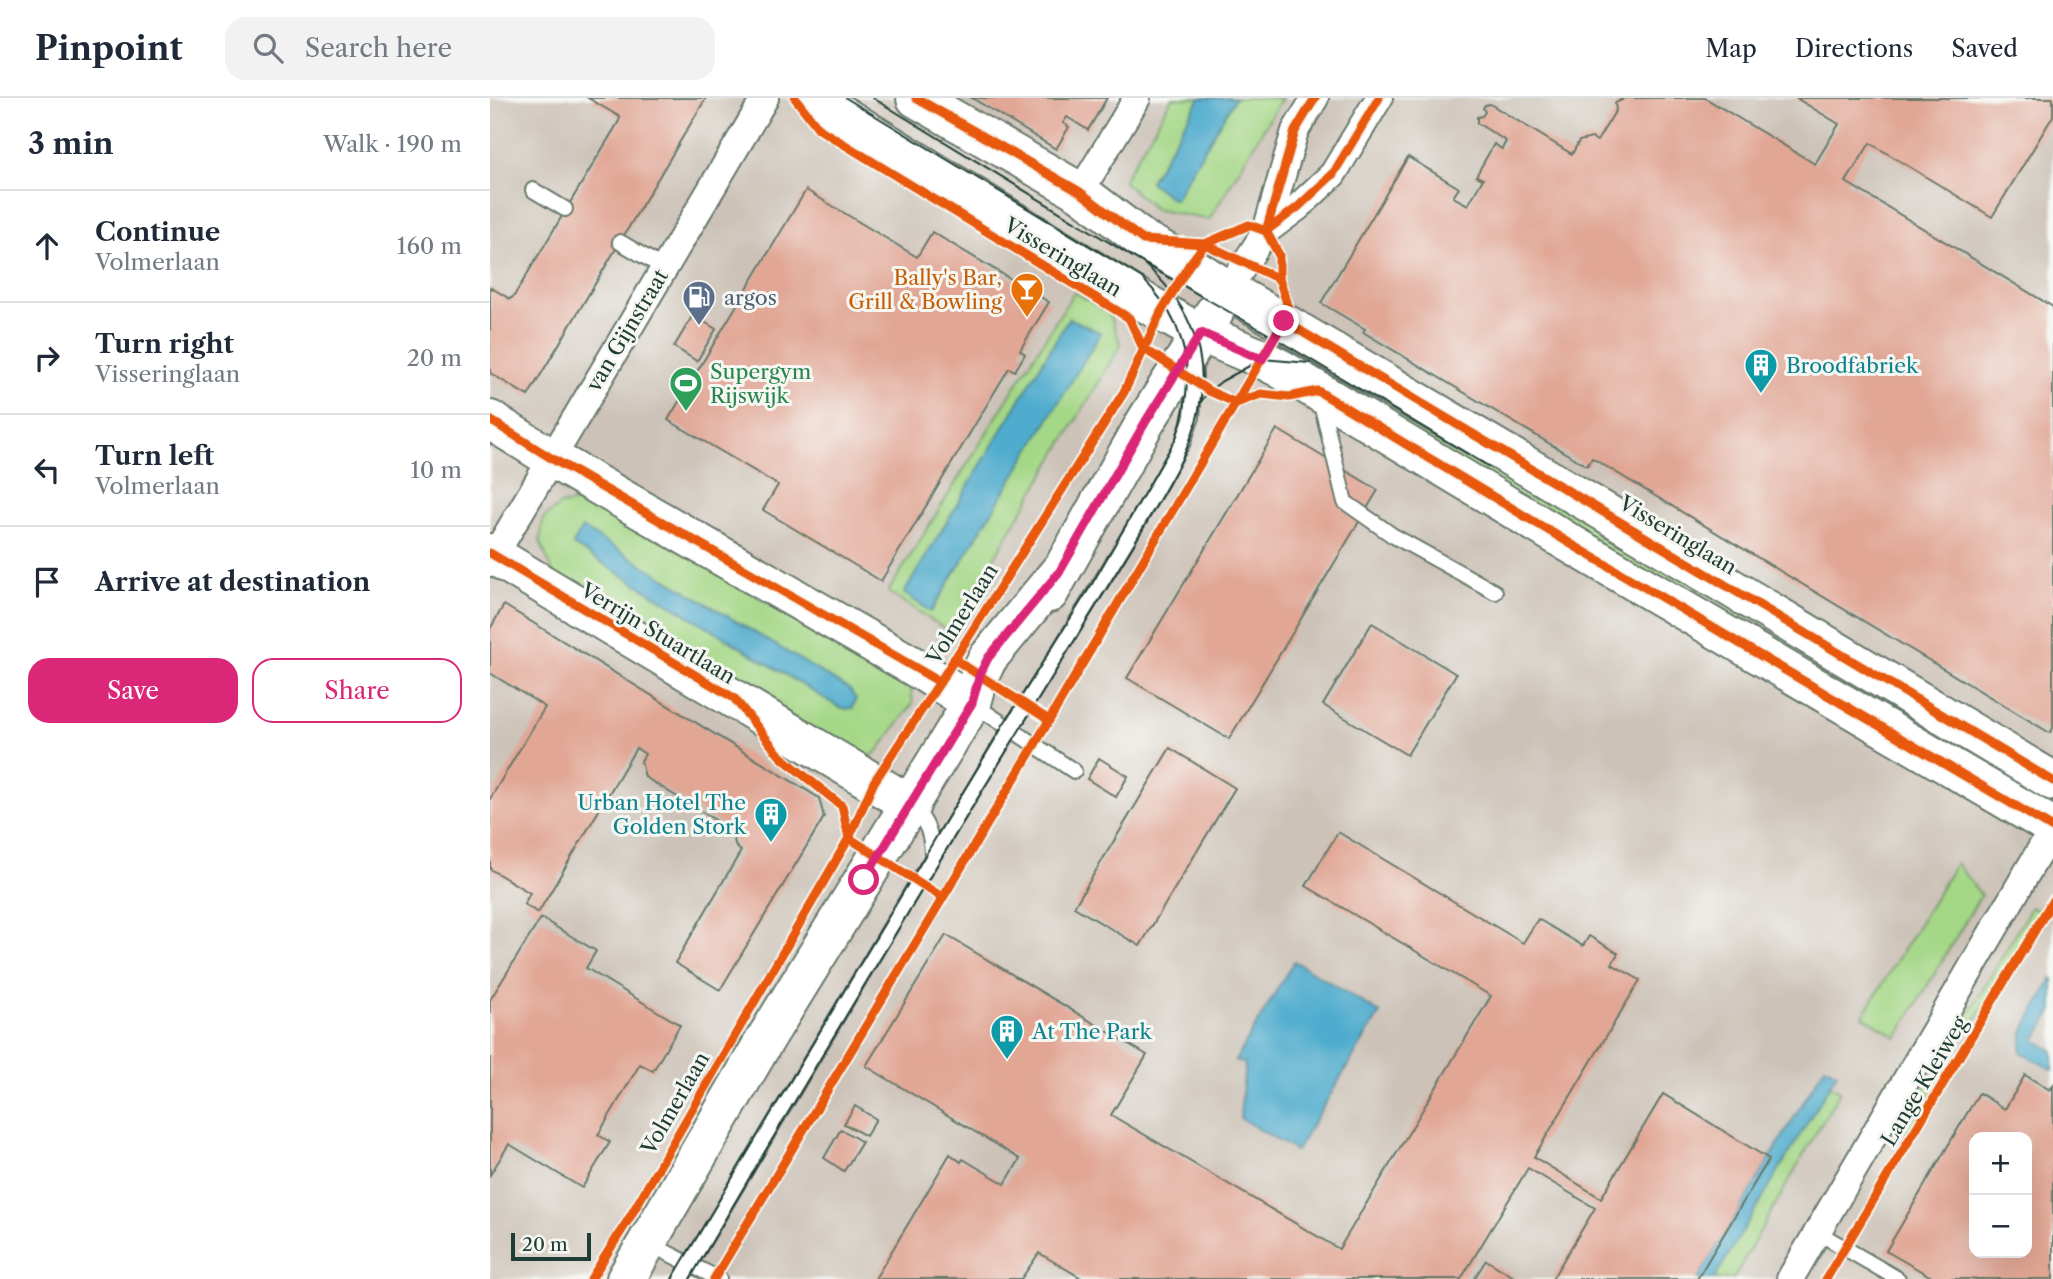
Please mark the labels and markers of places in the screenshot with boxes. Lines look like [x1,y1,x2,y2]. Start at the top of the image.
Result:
place label: Bally's Bar, Grill & Bowling [848,265,1003,314]
bar icon: Bally's Bar, Grill & Bowling [1008,270,1046,319]
fuel station icon: argos [680,278,718,327]
place label: argos [724,285,777,310]
building icon: Broodfabriek [1742,346,1780,395]
place label: Broodfabriek [1786,353,1919,378]
place label: Supergym Rijswijk [710,359,812,408]
sports icon: Supergym Rijswijk [667,364,705,413]
place label: Urban Hotel The Golden Stork [578,790,747,839]
building icon: Urban Hotel The Golden Stork [752,795,790,844]
building icon: At The Park [988,1012,1026,1061]
place label: At The Park [1031,1019,1153,1044]

